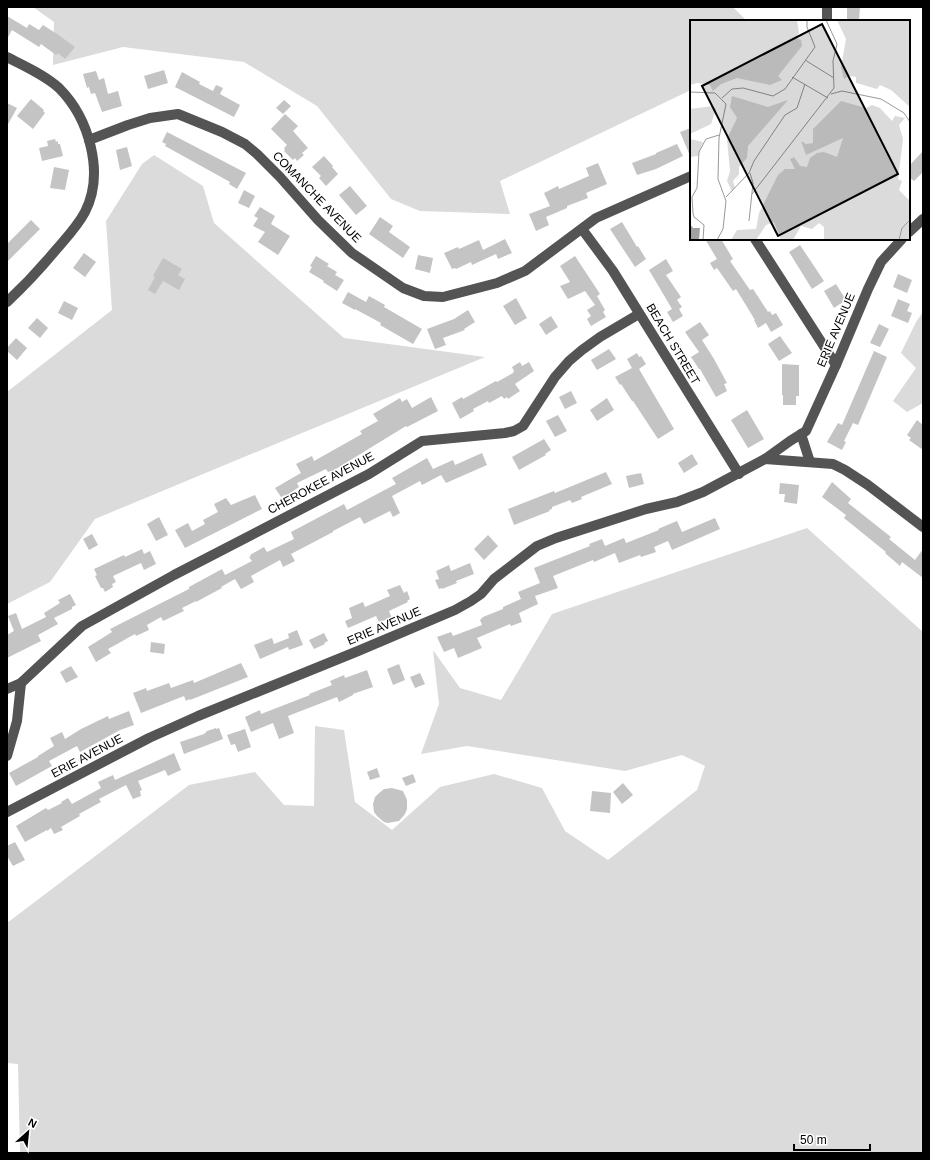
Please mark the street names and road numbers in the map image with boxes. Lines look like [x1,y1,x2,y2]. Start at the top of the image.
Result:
street label: COMANCHE AVENUE [270,149,364,245]
street label: ERIE AVENUE [814,291,858,369]
street label: BEACH STREET [643,301,703,388]
street label: CHEROKEE AVENUE [265,449,377,517]
street label: ERIE AVENUE [345,604,423,648]
street label: ERIE AVENUE [49,731,125,781]

